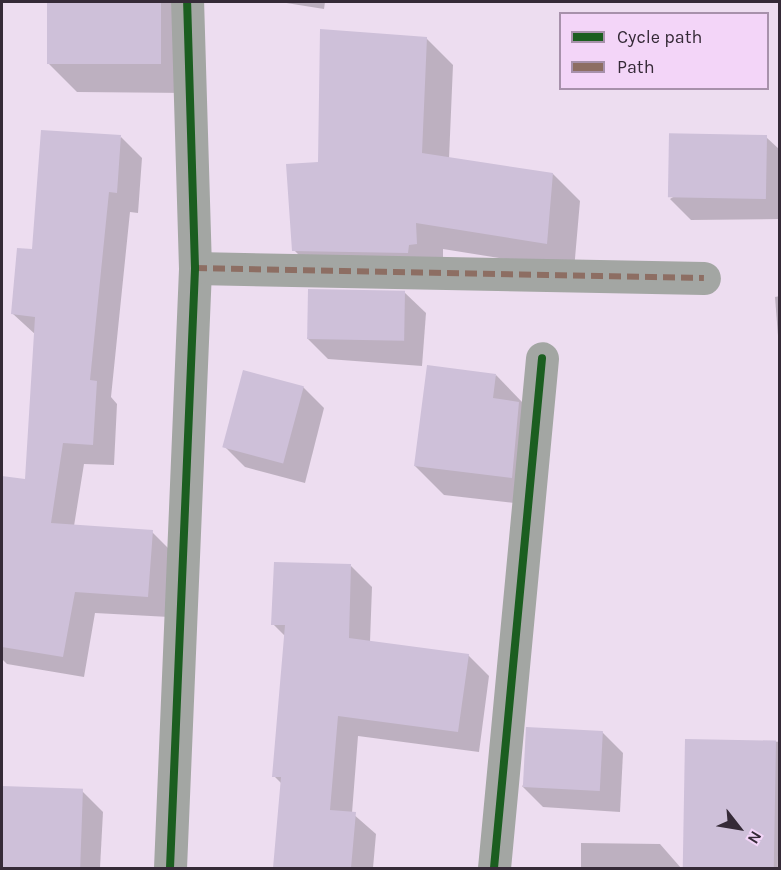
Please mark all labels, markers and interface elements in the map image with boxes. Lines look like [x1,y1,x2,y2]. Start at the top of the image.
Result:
legend [559,12,769,90]
text: Cycle path [617,26,702,48]
text: Path [617,56,655,78]
north arrow [709,798,769,858]
text: N [744,828,766,847]

